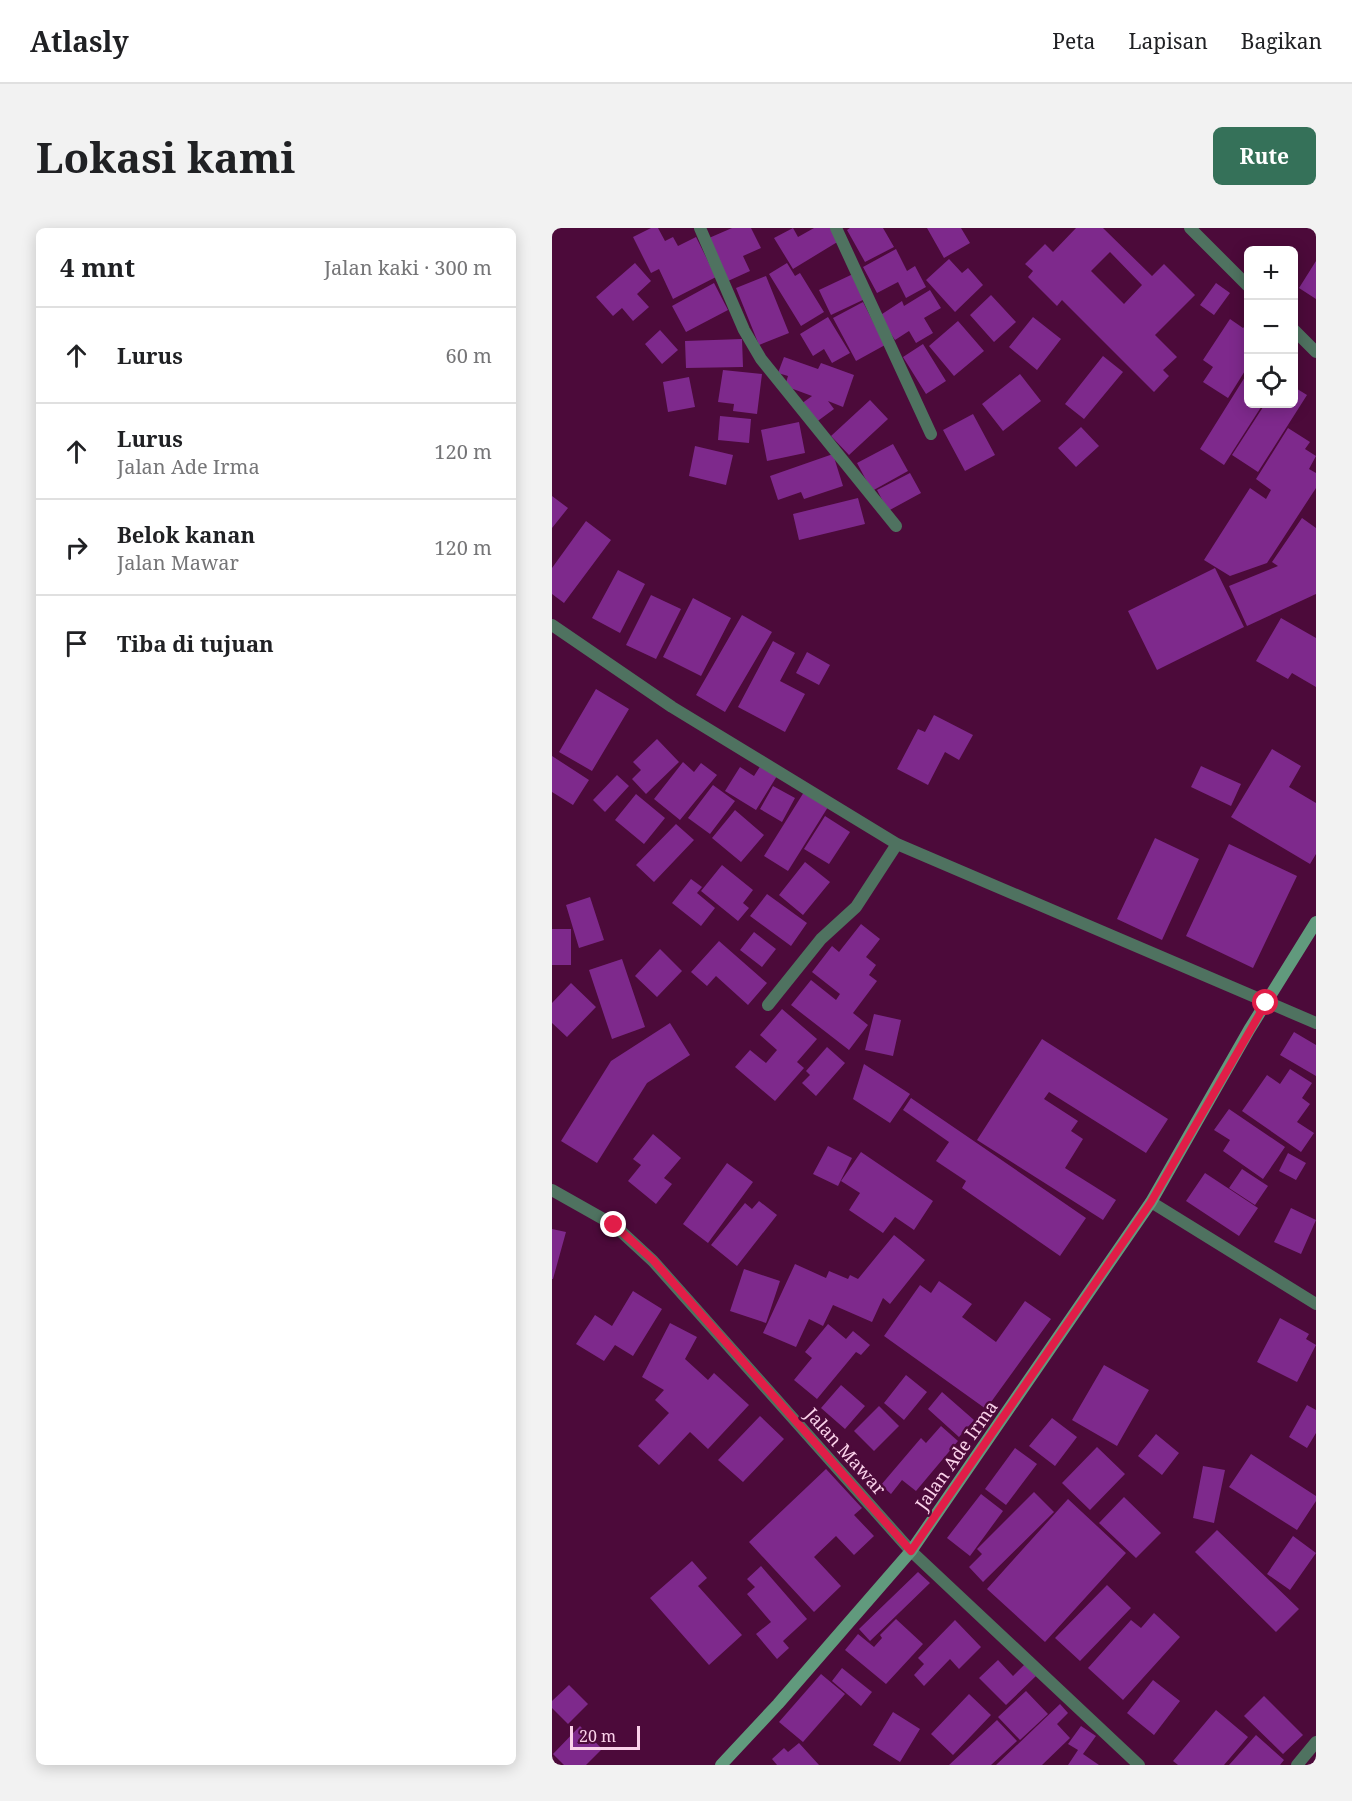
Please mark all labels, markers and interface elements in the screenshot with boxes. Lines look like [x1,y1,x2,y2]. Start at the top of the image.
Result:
text: Atlasly [30,22,129,60]
text: Peta [1052,27,1095,55]
text: Lapisan [1128,27,1208,55]
text: Bagikan [1241,27,1322,55]
button: Rute [1213,127,1316,185]
text: Lokasi kami [36,128,295,185]
map controls [1244,246,1298,408]
button: + [1244,246,1298,300]
text: 4 mnt [60,249,135,285]
text: Jalan kaki · 300 m [324,254,492,281]
button: − [1244,300,1298,354]
icon: ahead [60,339,93,372]
text: Lurus [117,340,183,370]
text: 60 m [446,342,492,369]
button: locate [1244,354,1298,408]
text: Lurus [117,423,183,453]
icon: ahead [60,435,93,468]
text: 120 m [434,438,492,465]
text: Jalan Ade Irma [117,453,260,480]
text: Belok kanan [117,519,255,549]
icon: right [60,531,93,564]
text: 120 m [434,534,492,561]
text: Jalan Mawar [117,549,239,576]
icon: arrive [60,627,93,660]
text: Tiba di tujuan [117,628,274,658]
route start [1252,989,1278,1015]
route end [600,1211,626,1237]
street label: Jalan Ade Irma [909,1395,1003,1515]
street label: Jalan Mawar [800,1401,892,1500]
scale bar [570,1723,640,1750]
text: 20 m [579,1725,616,1747]

